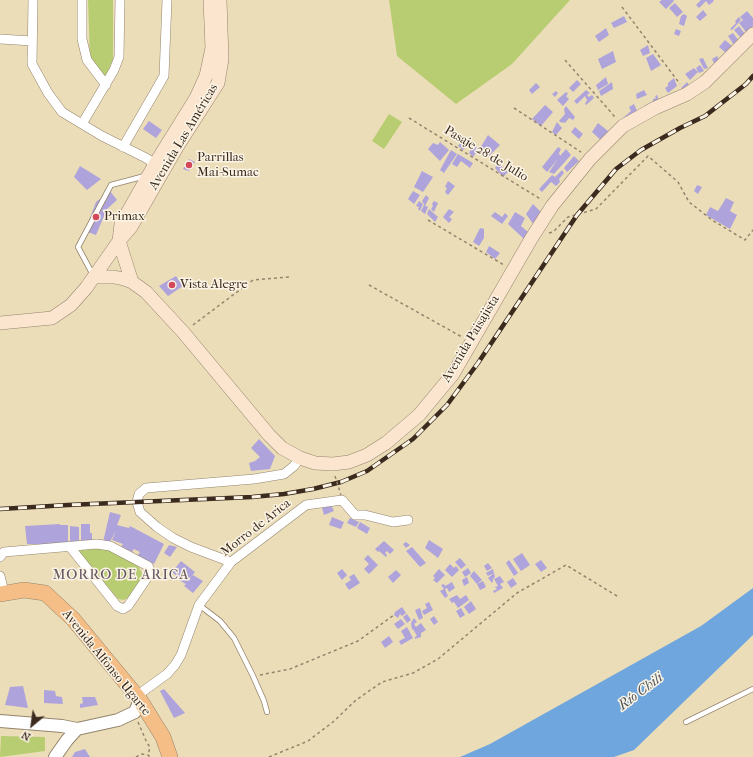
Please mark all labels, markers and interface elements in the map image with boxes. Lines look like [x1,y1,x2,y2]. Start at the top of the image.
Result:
street label: Avenida Las Américas [146,81,222,193]
street label: Pasaje 28 de Julio [441,123,531,185]
place label: Parrillas Mai-Sumac [197,150,259,181]
marker: Parrillas Mai-Sumac [184,160,194,170]
place label: Primax [104,209,145,225]
marker: Primax [91,212,101,222]
place label: Vista Alegre [180,277,248,293]
marker: Vista Alegre [167,280,177,290]
street label: Avenida Paisajista [439,293,503,385]
street label: Morro de Arica [218,496,294,560]
district label: MORRO DE ARICA [53,568,189,584]
street label: Avenida Alfonso Ugarte [58,607,154,719]
water label: Río Chili [615,670,667,714]
north arrow [12,705,52,745]
text: N [19,728,33,744]

